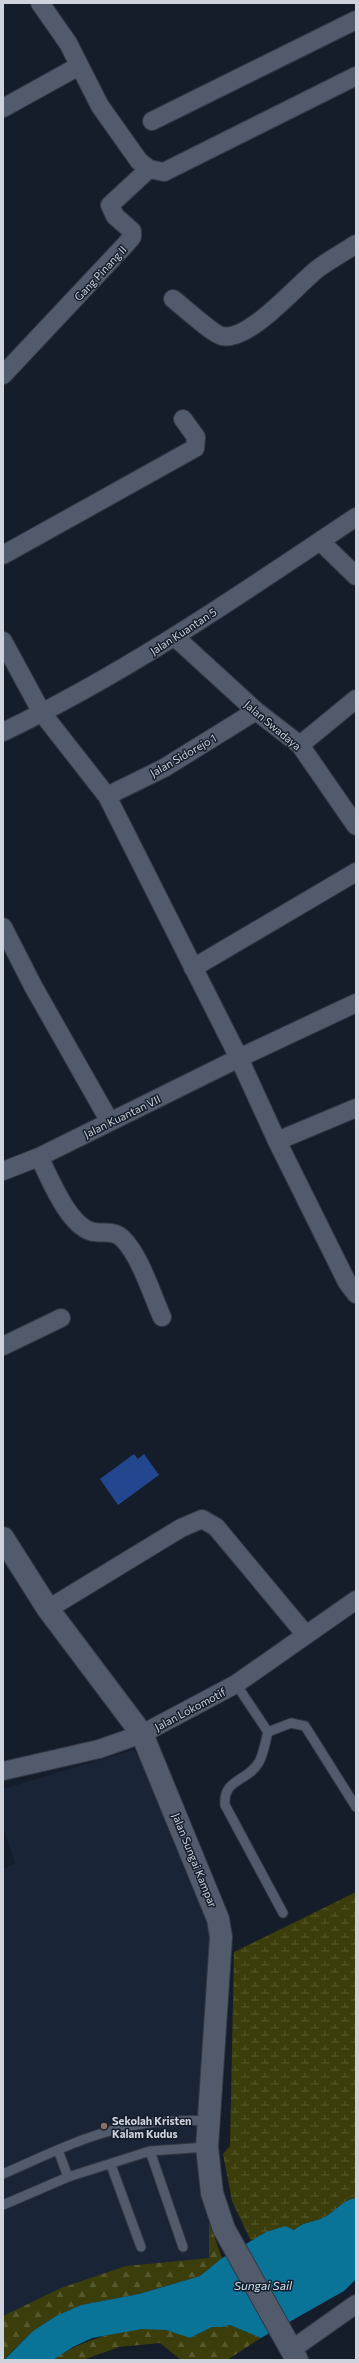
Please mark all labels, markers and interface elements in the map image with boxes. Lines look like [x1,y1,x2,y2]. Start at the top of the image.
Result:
street label: Gang Pinang II [71,243,129,303]
street label: Jalan Kuantan 5 [147,605,219,658]
street label: Jalan Swadaya [241,698,304,753]
street label: Jalan Sidorejo 1 [148,731,219,780]
street label: Jalan Kuantan VII [82,1092,163,1141]
street label: Jalan Lokomotif [152,1684,229,1734]
street label: Jalan Sungai Kampar [169,1811,220,1910]
place label: Sekolah Kristen Kalam Kudus [112,2114,191,2140]
marker: Sekolah Kristen Kalam Kudus [99,2121,109,2131]
water label: Sungai Sail [234,2278,293,2292]

